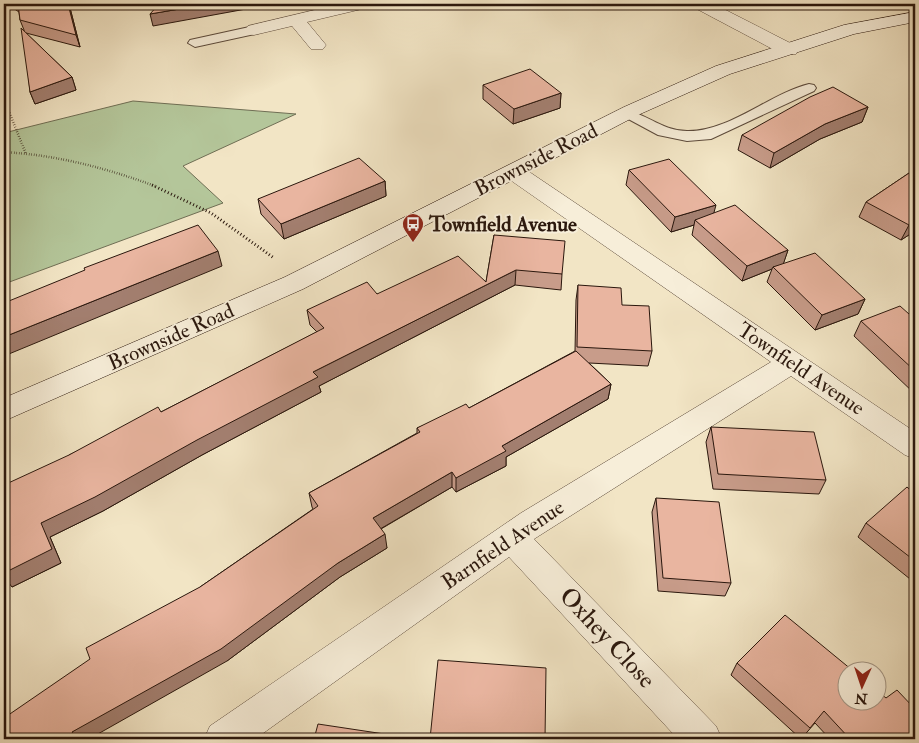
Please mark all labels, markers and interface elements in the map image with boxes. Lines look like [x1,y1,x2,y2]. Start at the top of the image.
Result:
street label: Brownside Road [470,117,603,203]
place label: Townfield Avenue [428,211,577,238]
bus stop icon: Townfield Avenue [401,212,425,243]
street label: Brownside Road [104,297,239,377]
street label: Townfield Avenue [732,316,870,422]
street label: Barnfield Avenue [436,494,570,596]
street label: Oxhey Close [552,581,662,695]
north arrow [836,660,886,710]
text: N [854,690,869,707]

